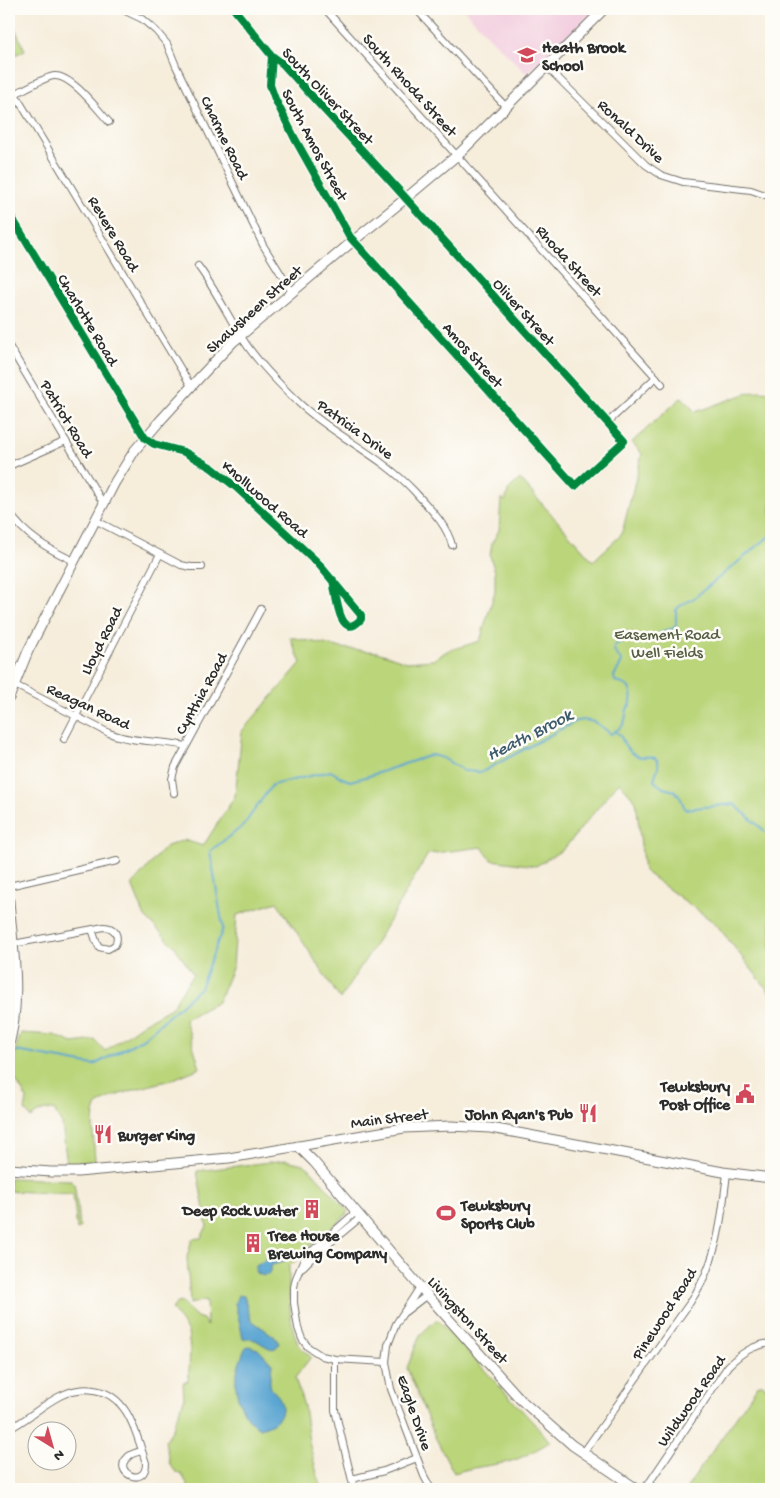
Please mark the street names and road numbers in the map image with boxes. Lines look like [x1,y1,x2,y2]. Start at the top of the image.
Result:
street label: South Rhoda Street [357,31,461,143]
street label: South Oliver Street [276,45,377,151]
street label: South Amos Street [276,87,351,206]
street label: Charme Road [195,94,252,185]
street label: Ronald Drive [592,97,668,169]
street label: Revere Road [82,194,143,277]
street label: Rhoda Street [530,223,606,303]
street label: Shawsheen Street [204,262,308,359]
street label: Charlotte Road [51,271,122,372]
street label: Oliver Street [487,276,559,352]
street label: Amos Street [437,320,507,394]
street label: Patriot Road [34,377,96,463]
street label: Patricia Drive [311,396,396,465]
street label: Knollwood Road [216,458,312,545]
street label: Lloyd Road [78,603,129,679]
street label: Cynthia Road [173,649,234,739]
street label: Reagan Road [43,681,134,736]
street label: Main Street [350,1106,431,1135]
street label: Pinewood Road [629,1264,703,1365]
street label: Livingston Street [422,1274,512,1370]
street label: Wildwood Road [654,1351,732,1451]
street label: Eagle Drive [391,1373,435,1454]

